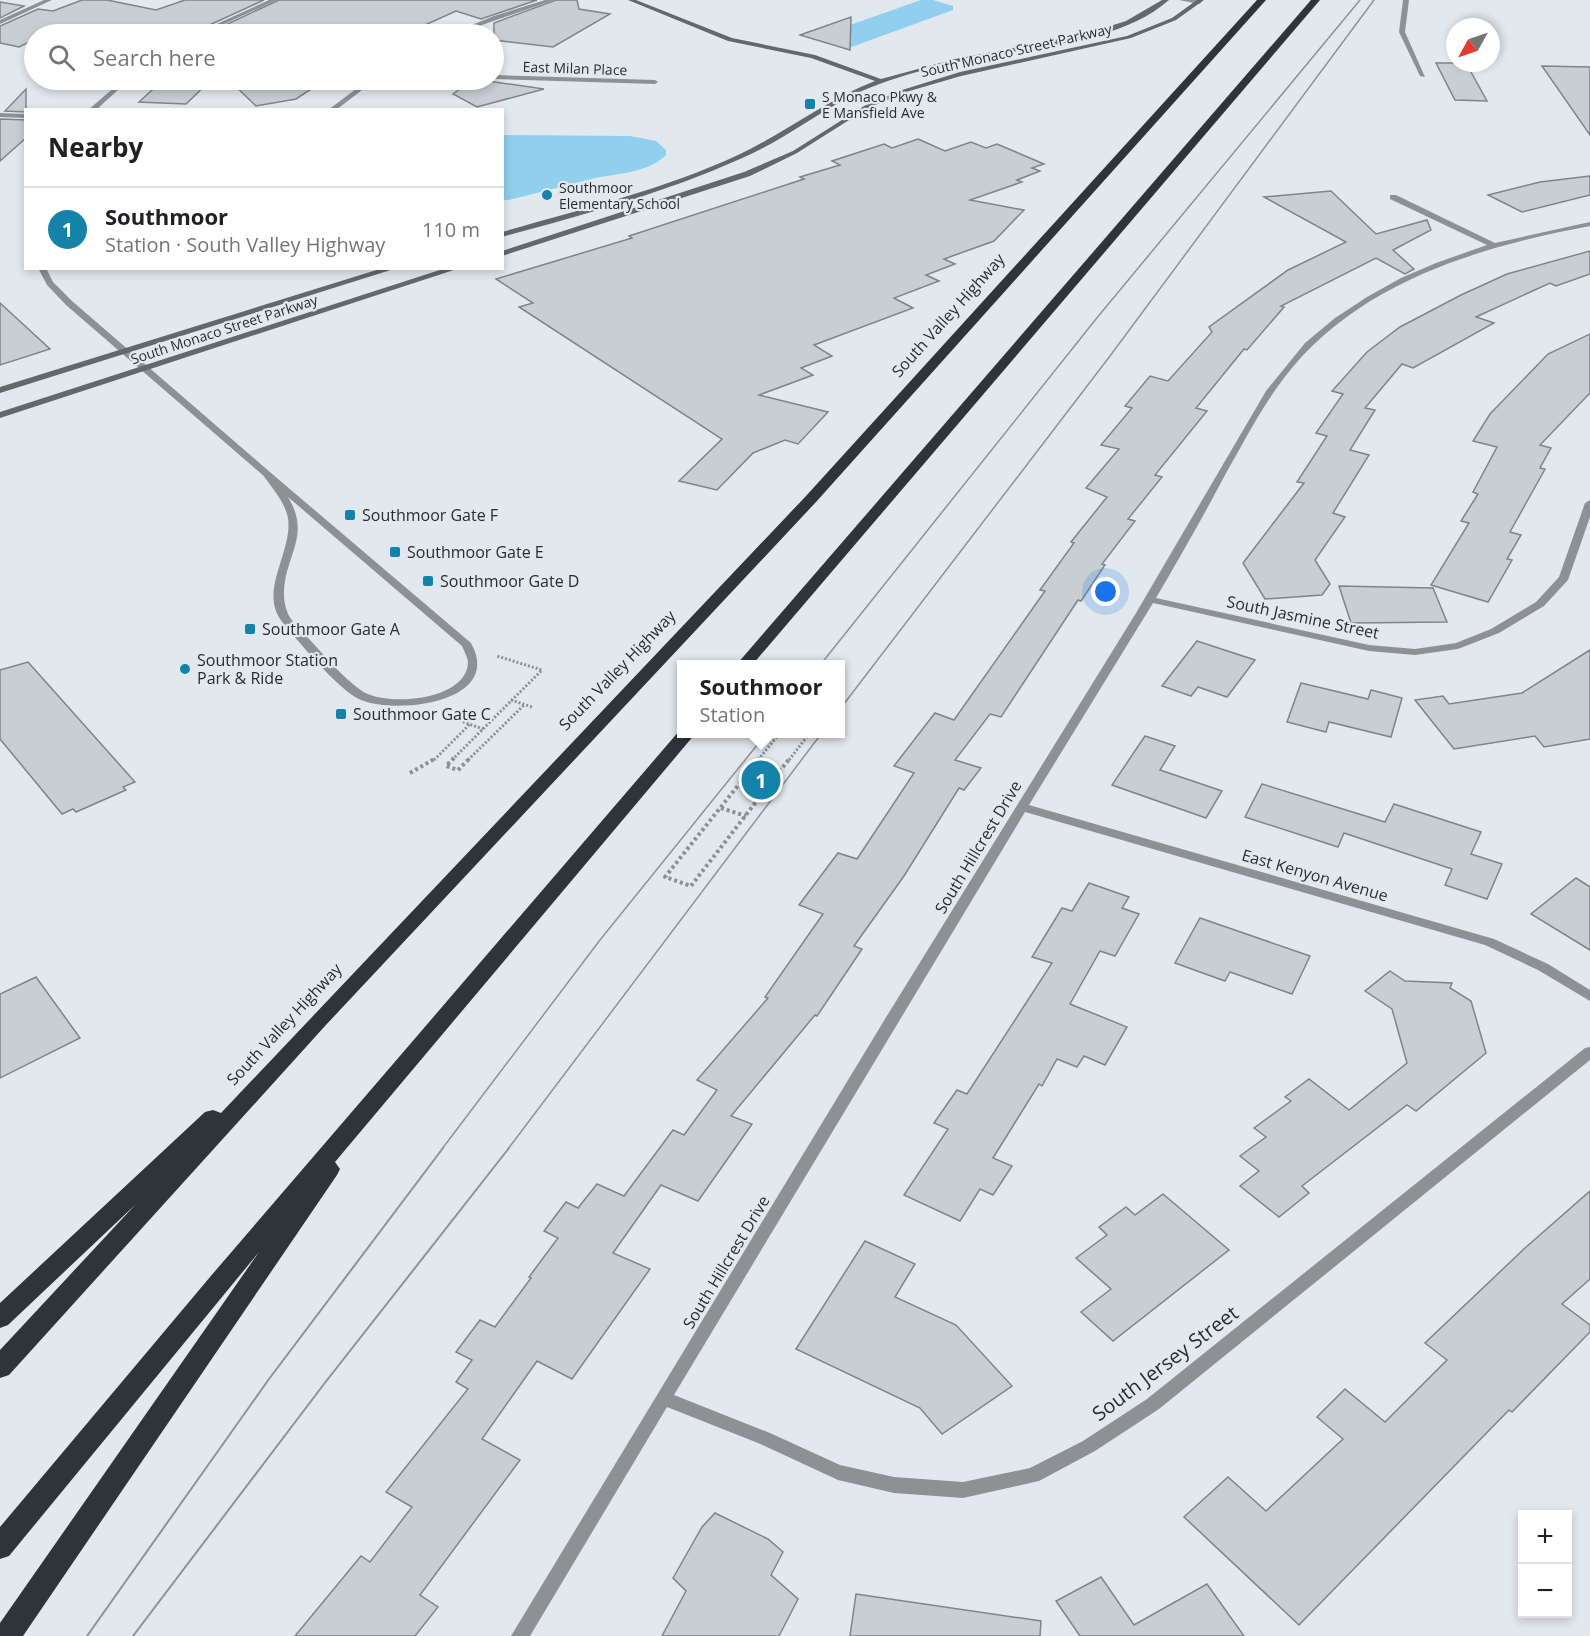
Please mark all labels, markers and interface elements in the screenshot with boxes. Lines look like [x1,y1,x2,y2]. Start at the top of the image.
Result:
north arrow [1446,18,1500,72]
street label: South Monaco Street Parkway [919,19,1114,81]
search box [24,24,504,90]
icon: search [45,41,78,74]
text: Search here [93,42,216,72]
street label: East Milan Place [522,57,628,79]
place label: S Monaco Pkwy & E Mansfield Ave [822,87,938,122]
marker: S Monaco Pkwy & E Mansfield Ave [803,97,817,111]
text: Nearby [48,129,143,165]
place label: Southmoor Elementary School [559,178,680,213]
marker: Southmoor Elementary School [540,188,554,202]
text: Southmoor [105,201,228,231]
text: 1 [62,216,73,243]
text: 110 m [422,216,480,243]
text: Station · South Valley Highway [105,231,385,258]
street label: South Valley Highway [887,248,1010,382]
street label: South Monaco Street Parkway [128,289,321,368]
place label: Southmoor Gate F [362,504,498,526]
marker: Southmoor Gate F [343,508,357,522]
place label: Southmoor Gate E [407,541,544,563]
marker: Southmoor Gate E [388,545,402,559]
place label: Southmoor Gate D [440,570,579,592]
marker: Southmoor Gate D [421,574,435,588]
your location [1091,577,1120,606]
street label: South Jasmine Street [1225,590,1381,644]
street label: South Valley Highway [554,604,681,735]
place label: Southmoor Gate A [262,618,401,640]
marker: Southmoor Gate A [243,622,257,636]
place label: Southmoor Station Park & Ride [197,649,338,689]
popup [677,660,845,738]
marker: Southmoor Station Park & Ride [178,662,192,676]
text: Southmoor [699,671,823,701]
text: Station [699,701,765,728]
place label: Southmoor Gate C [353,703,491,725]
marker: Southmoor Gate C [334,707,348,721]
pin: 1 [742,758,780,802]
street label: South Hillcrest Drive [930,776,1026,918]
street label: East Kenyon Avenue [1239,844,1391,906]
street label: South Valley Highway [222,958,347,1090]
street label: South Hillcrest Drive [678,1191,774,1333]
street label: South Jersey Street [1086,1299,1244,1427]
map controls [1518,1510,1572,1618]
button: + [1518,1510,1572,1564]
button: − [1518,1564,1572,1618]

